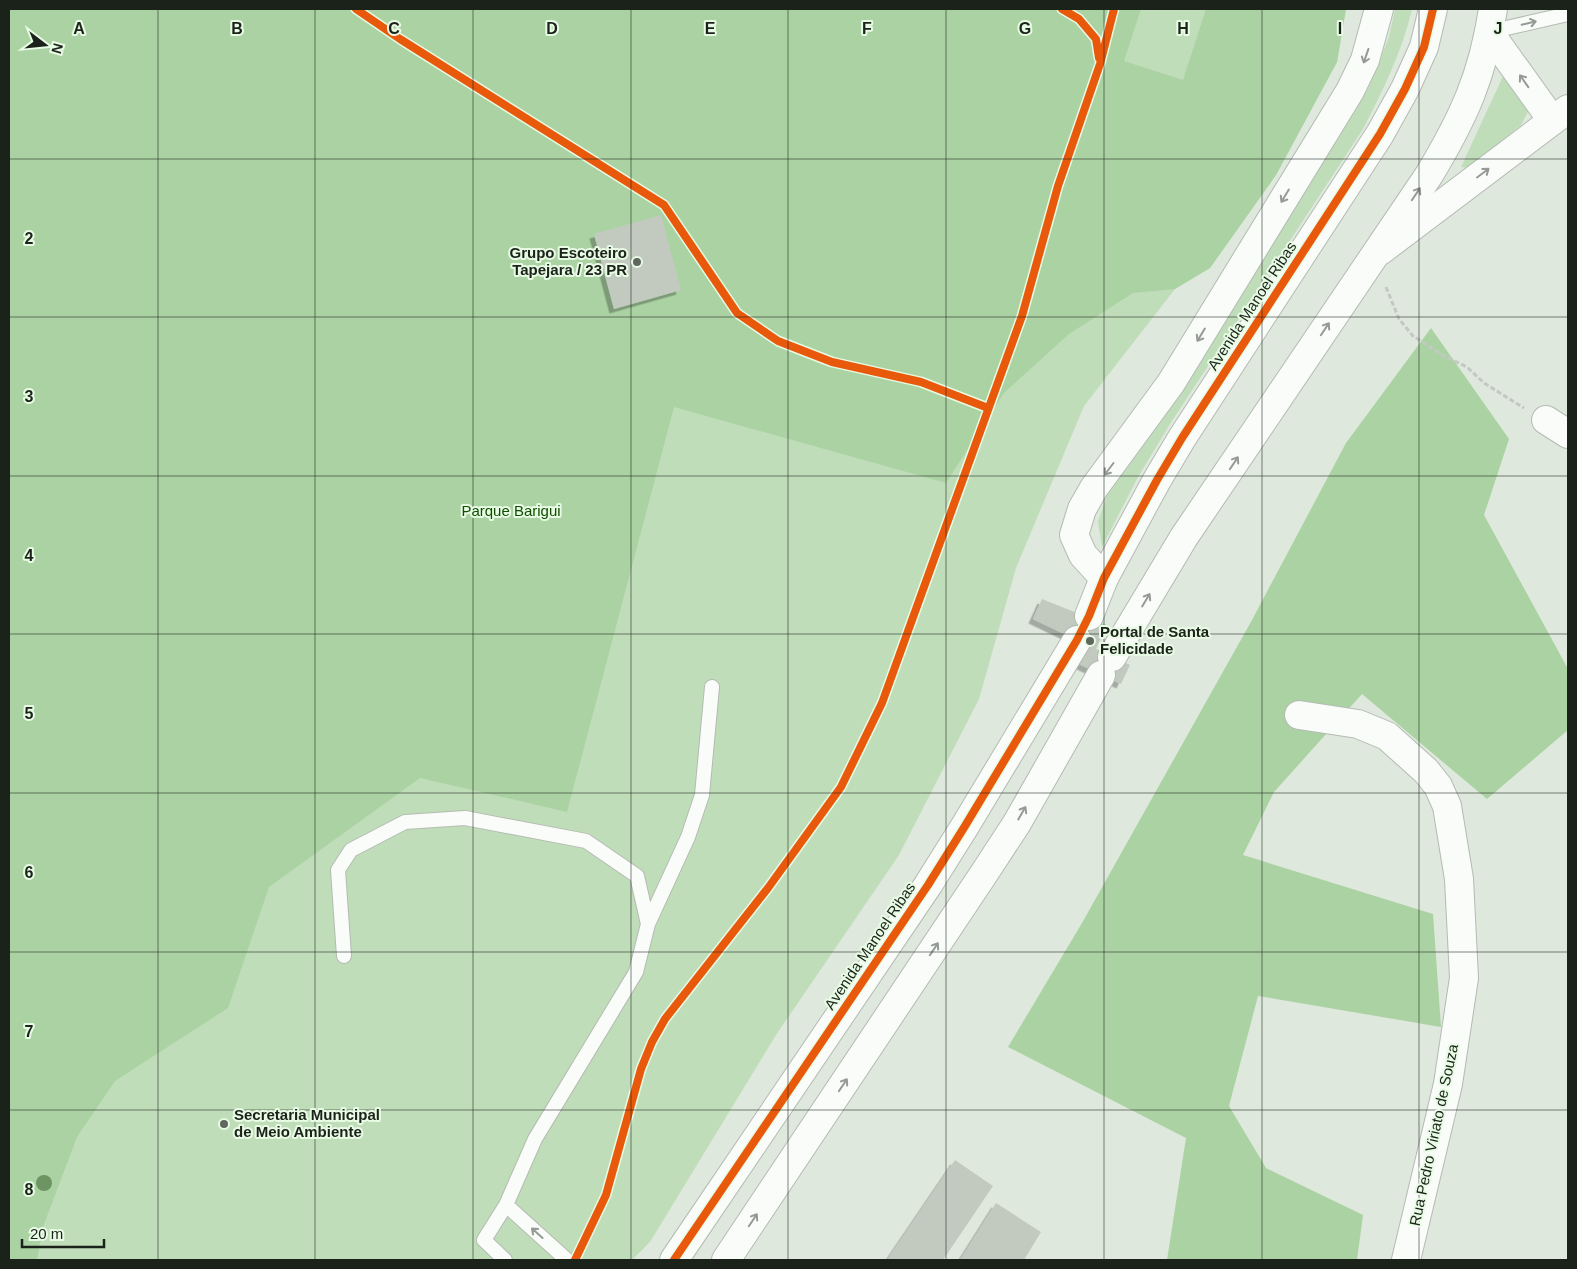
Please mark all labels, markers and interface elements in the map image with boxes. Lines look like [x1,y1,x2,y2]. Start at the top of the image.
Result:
one-way arrow [1520,18,1536,27]
north arrow [20,20,70,70]
text: A [73,20,85,37]
text: B [231,20,243,37]
text: C [388,20,400,37]
text: D [546,20,558,37]
text: E [705,20,716,37]
text: F [862,20,872,37]
text: G [1019,20,1031,37]
text: H [1177,20,1189,37]
text: I [1338,20,1342,37]
text: J [1494,20,1502,37]
text: N [48,42,67,56]
one-way arrow [1361,47,1370,63]
one-way arrow [1519,74,1529,88]
one-way arrow [1476,168,1490,178]
one-way arrow [1411,187,1421,201]
one-way arrow [1280,189,1290,203]
text: 2 [25,230,34,247]
street label: Avenida Manoel Ribas [1204,238,1300,373]
place label: Grupo Escoteiro Tapejara / 23 PR [509,244,627,278]
marker: Grupo Escoteiro Tapejara / 23 PR [631,256,643,268]
one-way arrow [1320,322,1330,336]
one-way arrow [1195,328,1205,342]
text: 3 [25,388,34,405]
one-way arrow [1229,457,1239,471]
one-way arrow [1104,462,1114,476]
park label: Parque Barigui [461,502,561,519]
text: 4 [25,547,34,564]
one-way arrow [1141,593,1151,607]
place label: Portal de Santa Felicidade [1100,623,1210,657]
marker: Portal de Santa Felicidade [1084,635,1096,647]
text: 5 [25,705,34,722]
one-way arrow [1018,807,1028,821]
text: 6 [25,864,34,881]
street label: Avenida Manoel Ribas [821,879,919,1013]
one-way arrow [929,943,939,957]
text: 7 [25,1023,34,1040]
street label: Rua Pedro Viriato de Souza [1406,1042,1461,1227]
one-way arrow [838,1078,848,1092]
place label: Secretaria Municipal de Meio Ambiente [234,1106,380,1140]
marker: Secretaria Municipal de Meio Ambiente [218,1118,230,1130]
text: 8 [25,1181,34,1198]
one-way arrow [748,1213,758,1227]
scale bar [22,1216,105,1248]
text: 20 m [30,1225,63,1242]
one-way arrow [530,1227,543,1238]

